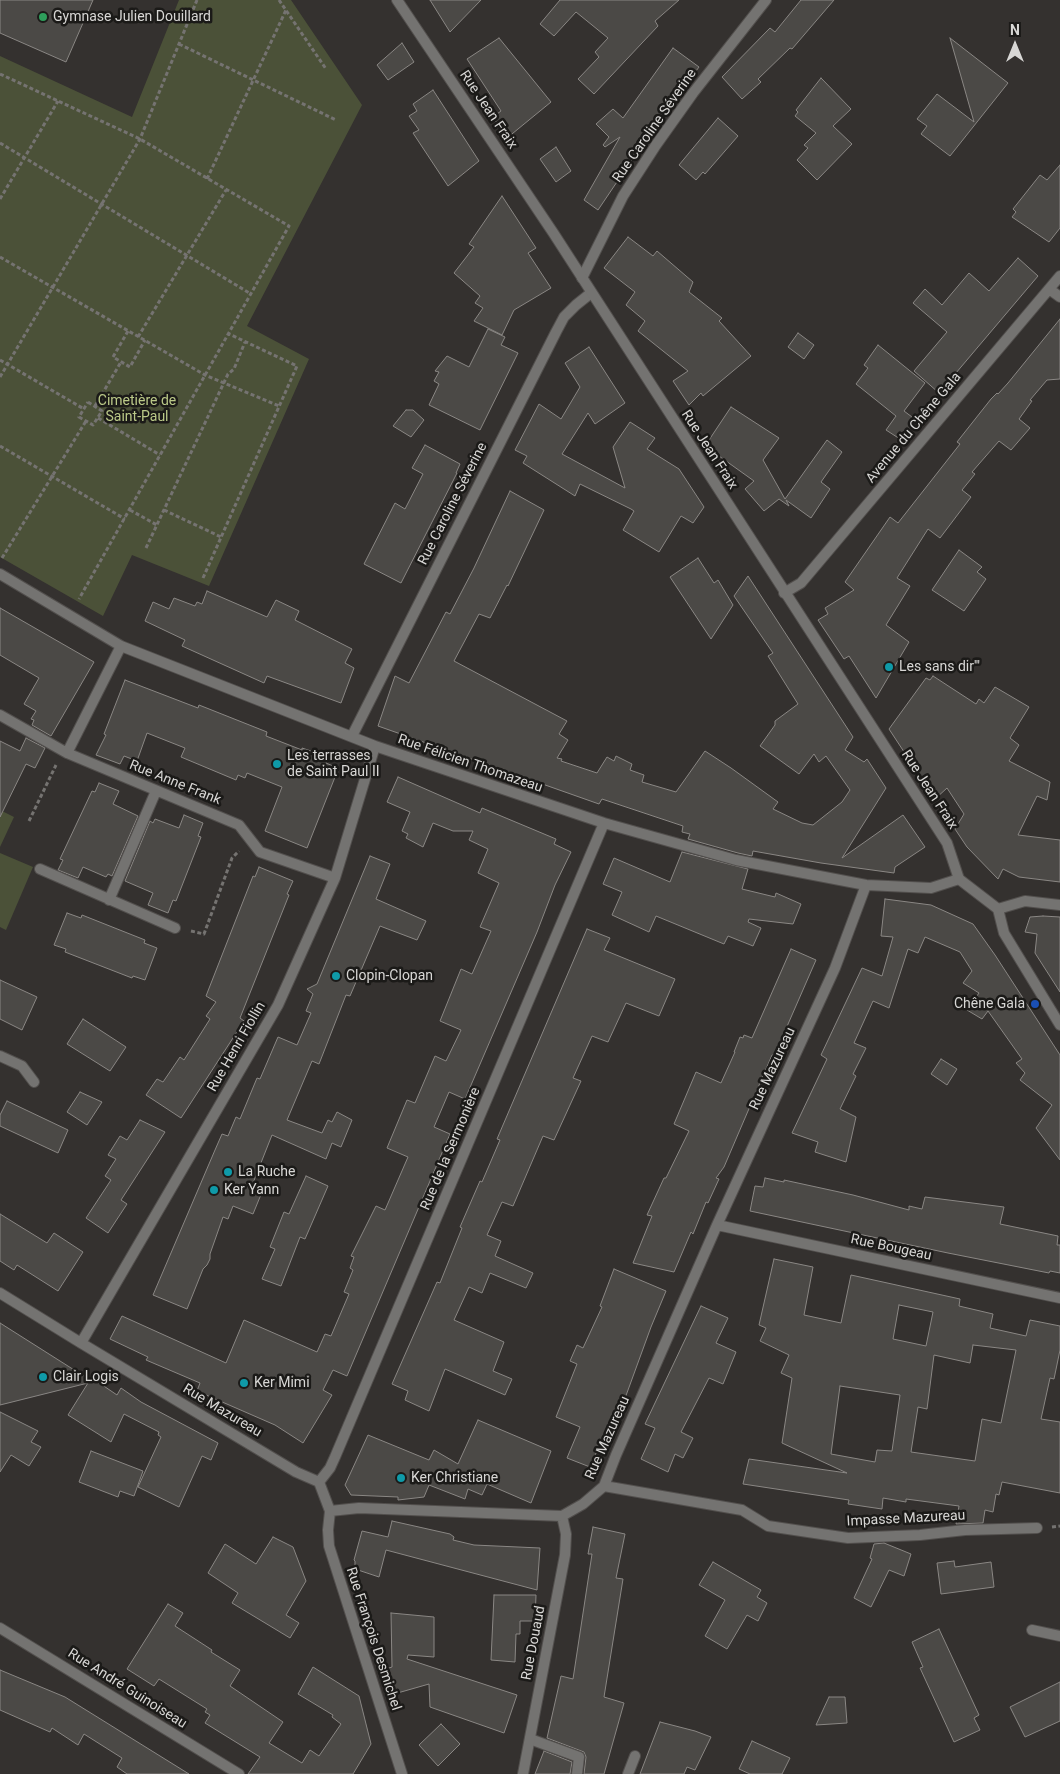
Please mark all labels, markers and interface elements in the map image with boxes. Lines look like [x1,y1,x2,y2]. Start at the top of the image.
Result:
place label: Gymnase Julien Douillard [53,9,211,25]
marker: Gymnase Julien Douillard [37,11,49,23]
north arrow [990,20,1040,70]
text: N [1010,22,1020,38]
street label: Rue Caroline Séverine [609,66,701,186]
street label: Rue Jean Fraix [456,67,520,153]
street label: Avenue du Chêne Gala [863,369,965,487]
park label: Cimetière de Saint-Paul [98,393,176,426]
street label: Rue Jean Fraix [677,407,741,493]
street label: Rue Caroline Séverine [415,440,491,568]
place label: Les sans dir''' [899,659,980,675]
marker: Les sans dir''' [883,661,895,673]
street label: Rue Félicien Thomazeau [395,731,545,797]
street label: Rue Jean Fraix [897,747,961,833]
place label: Les terrasses de Saint Paul II [287,748,379,780]
street label: Rue Anne Frank [127,757,223,809]
marker: Les terrasses de Saint Paul II [271,758,283,770]
place label: Clopin-Clopan [346,968,433,984]
marker: Clopin-Clopan [330,970,342,982]
place label: Chêne Gala [954,996,1025,1012]
marker: Chêne Gala [1029,998,1041,1010]
street label: Rue Henri Fiollin [204,999,270,1095]
street label: Rue Mazureau [747,1025,799,1113]
street label: Rue de la Sermonière [418,1085,484,1213]
place label: La Ruche [238,1164,295,1180]
marker: La Ruche [222,1166,234,1178]
place label: Ker Yann [224,1182,279,1198]
marker: Ker Yann [208,1184,220,1196]
street label: Rue Bougeau [849,1231,933,1265]
place label: Clair Logis [53,1369,119,1385]
marker: Clair Logis [37,1371,49,1383]
place label: Ker Mimi [254,1375,310,1391]
marker: Ker Mimi [238,1377,250,1389]
street label: Rue Mazureau [179,1381,265,1441]
street label: Rue Mazureau [582,1394,634,1482]
place label: Ker Christiane [411,1470,498,1486]
marker: Ker Christiane [395,1472,407,1484]
street label: Impasse Mazureau [846,1508,966,1530]
street label: Rue François Desmichel [342,1565,404,1713]
street label: Rue Douaud [519,1604,549,1682]
street label: Rue André Guinoiseau [64,1646,190,1732]

